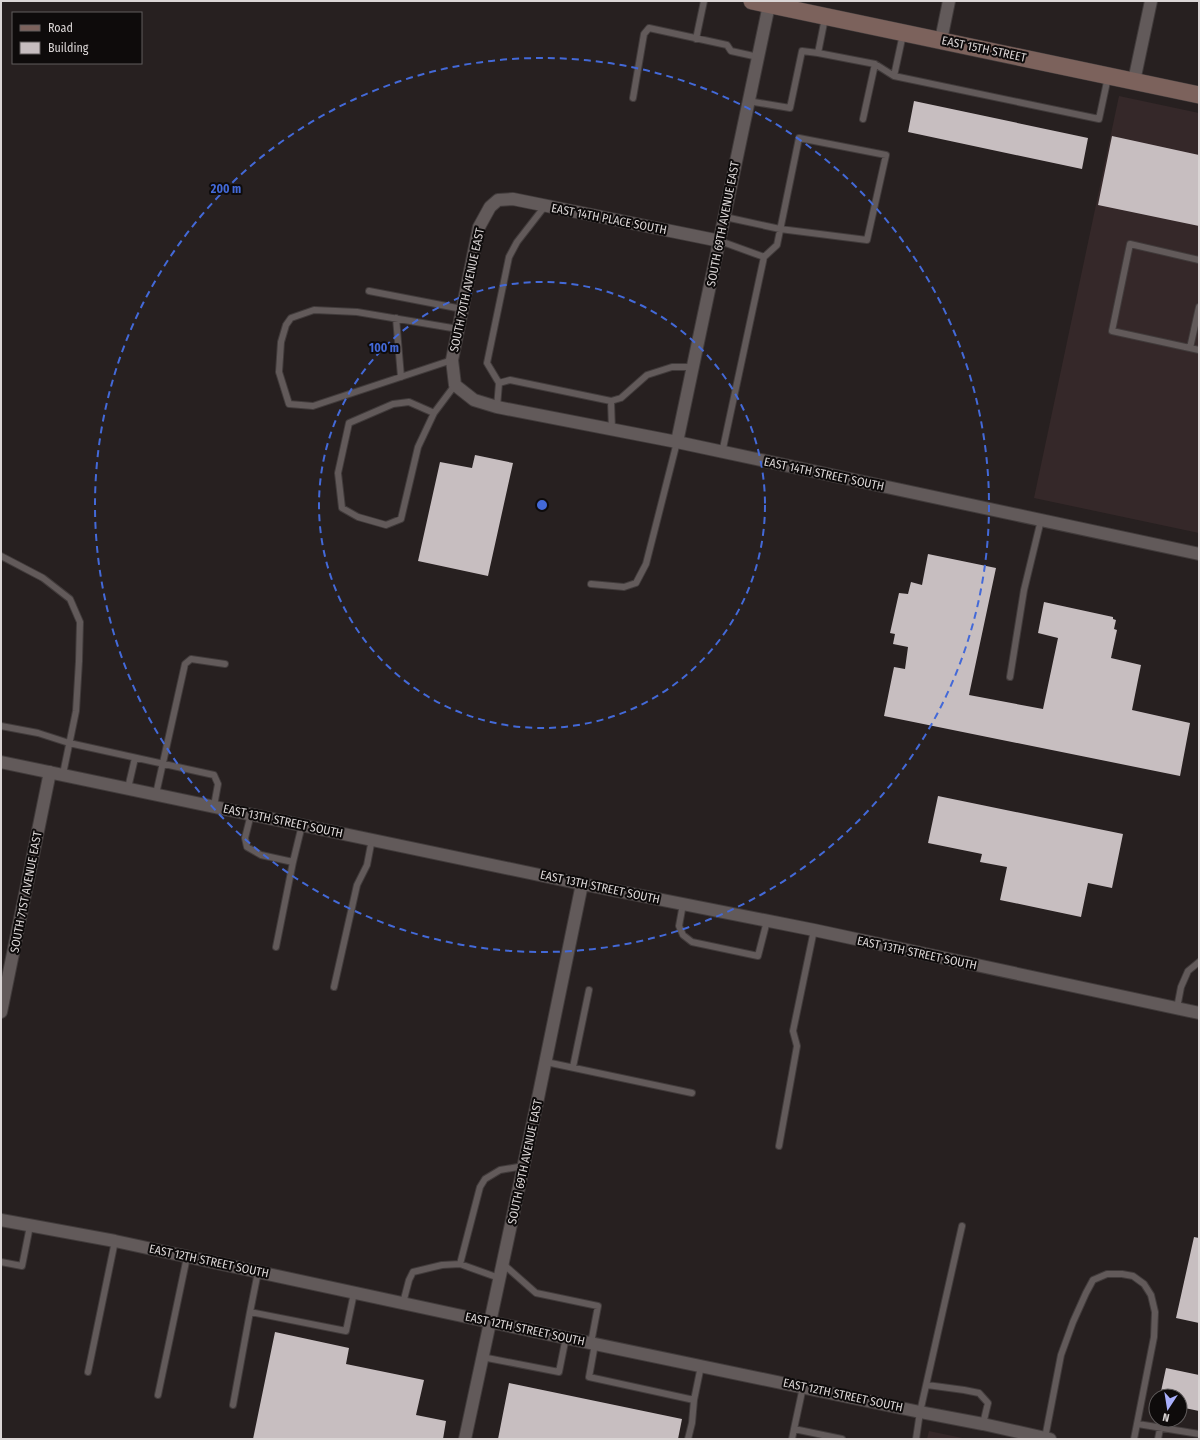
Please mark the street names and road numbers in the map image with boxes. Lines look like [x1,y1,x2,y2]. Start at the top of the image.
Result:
street label: EAST 15TH STREET [940,33,1028,65]
street label: SOUTH 69TH AVENUE EAST [704,160,742,288]
street label: EAST 14TH PLACE SOUTH [550,201,668,237]
street label: SOUTH 70TH AVENUE EAST [447,226,487,353]
street label: EAST 14TH STREET SOUTH [763,454,885,494]
street label: EAST 13TH STREET SOUTH [222,801,344,841]
street label: SOUTH 71ST AVENUE EAST [7,830,45,954]
street label: EAST 13TH STREET SOUTH [539,867,661,907]
street label: EAST 13TH STREET SOUTH [856,933,978,973]
street label: SOUTH 69TH AVENUE EAST [505,1098,545,1226]
street label: EAST 12TH STREET SOUTH [148,1241,270,1281]
street label: EAST 12TH STREET SOUTH [464,1309,586,1349]
street label: EAST 12TH STREET SOUTH [782,1375,904,1415]

